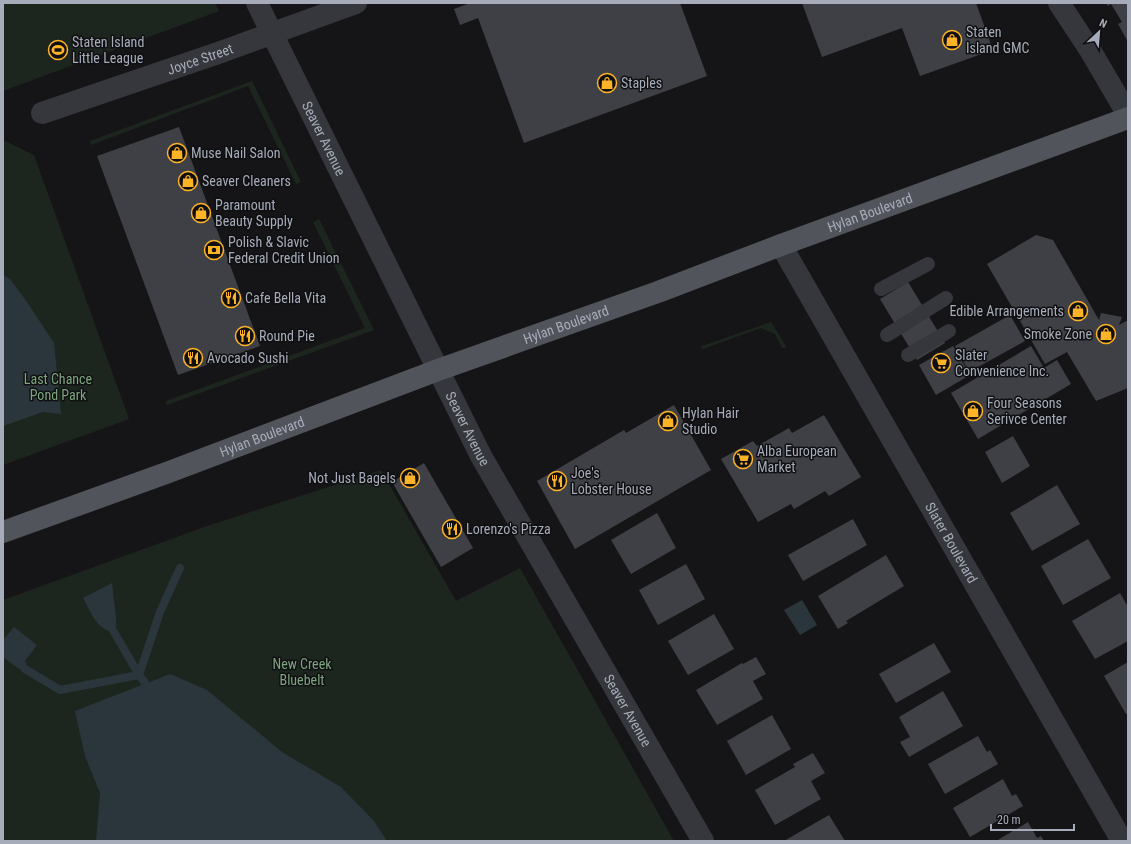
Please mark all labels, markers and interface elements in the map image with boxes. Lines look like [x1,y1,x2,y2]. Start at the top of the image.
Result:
north arrow [1079,12,1119,52]
text: N [1097,16,1109,31]
place label: Staten Island GMC [966,24,1030,56]
shop icon: Staten Island GMC [941,29,963,51]
place label: Staten Island Little League [72,34,144,66]
sports icon: Staten Island Little League [47,39,69,61]
street label: Joyce Street [165,40,235,78]
shop icon: Staples [596,72,618,94]
place label: Staples [621,75,662,91]
street label: Seaver Avenue [299,99,349,179]
shop icon: Muse Nail Salon [166,142,188,164]
place label: Muse Nail Salon [191,145,281,161]
shop icon: Seaver Cleaners [177,170,199,192]
place label: Seaver Cleaners [202,173,291,189]
street label: Hylan Boulevard [825,190,915,235]
place label: Paramount Beauty Supply [215,197,293,229]
shop icon: Paramount Beauty Supply [190,202,212,224]
place label: Polish & Slavic Federal Credit Union [228,234,340,266]
bank icon: Polish & Slavic Federal Credit Union [203,239,225,261]
restaurant icon: Cafe Bella Vita [220,287,242,309]
place label: Cafe Bella Vita [245,290,326,306]
shop icon: Edible Arrangements [1067,300,1089,322]
street label: Hylan Boulevard [521,302,611,347]
place label: Edible Arrangements [949,303,1064,319]
shop icon: Smoke Zone [1095,323,1117,345]
restaurant icon: Round Pie [234,325,256,347]
place label: Smoke Zone [1024,326,1092,342]
place label: Round Pie [259,328,315,344]
restaurant icon: Avocado Sushi [182,347,204,369]
place label: Slater Convenience Inc. [955,347,1049,379]
place label: Avocado Sushi [207,350,288,366]
supermarket icon: Slater Convenience Inc. [930,352,952,374]
park label: Last Chance Pond Park [24,371,93,403]
street label: Seaver Avenue [442,389,493,469]
place label: Four Seasons Serivce Center [987,395,1067,427]
shop icon: Four Seasons Serivce Center [962,400,984,422]
place label: Hylan Hair Studio [682,405,739,437]
shop icon: Hylan Hair Studio [657,410,679,432]
street label: Hylan Boulevard [217,413,307,460]
place label: Alba European Market [757,443,837,475]
supermarket icon: Alba European Market [732,448,754,470]
place label: Joe's Lobster House [571,465,652,497]
shop icon: Not Just Bagels [399,467,421,489]
place label: Not Just Bagels [308,470,396,486]
restaurant icon: Joe's Lobster House [546,470,568,492]
street label: Slater Boulevard [922,500,981,586]
restaurant icon: Lorenzo's Pizza [441,518,463,540]
place label: Lorenzo's Pizza [466,521,551,537]
park label: New Creek Bluebelt [272,656,332,688]
street label: Seaver Avenue [601,671,655,750]
scale bar [991,806,1074,832]
text: 20 m [997,813,1021,827]

